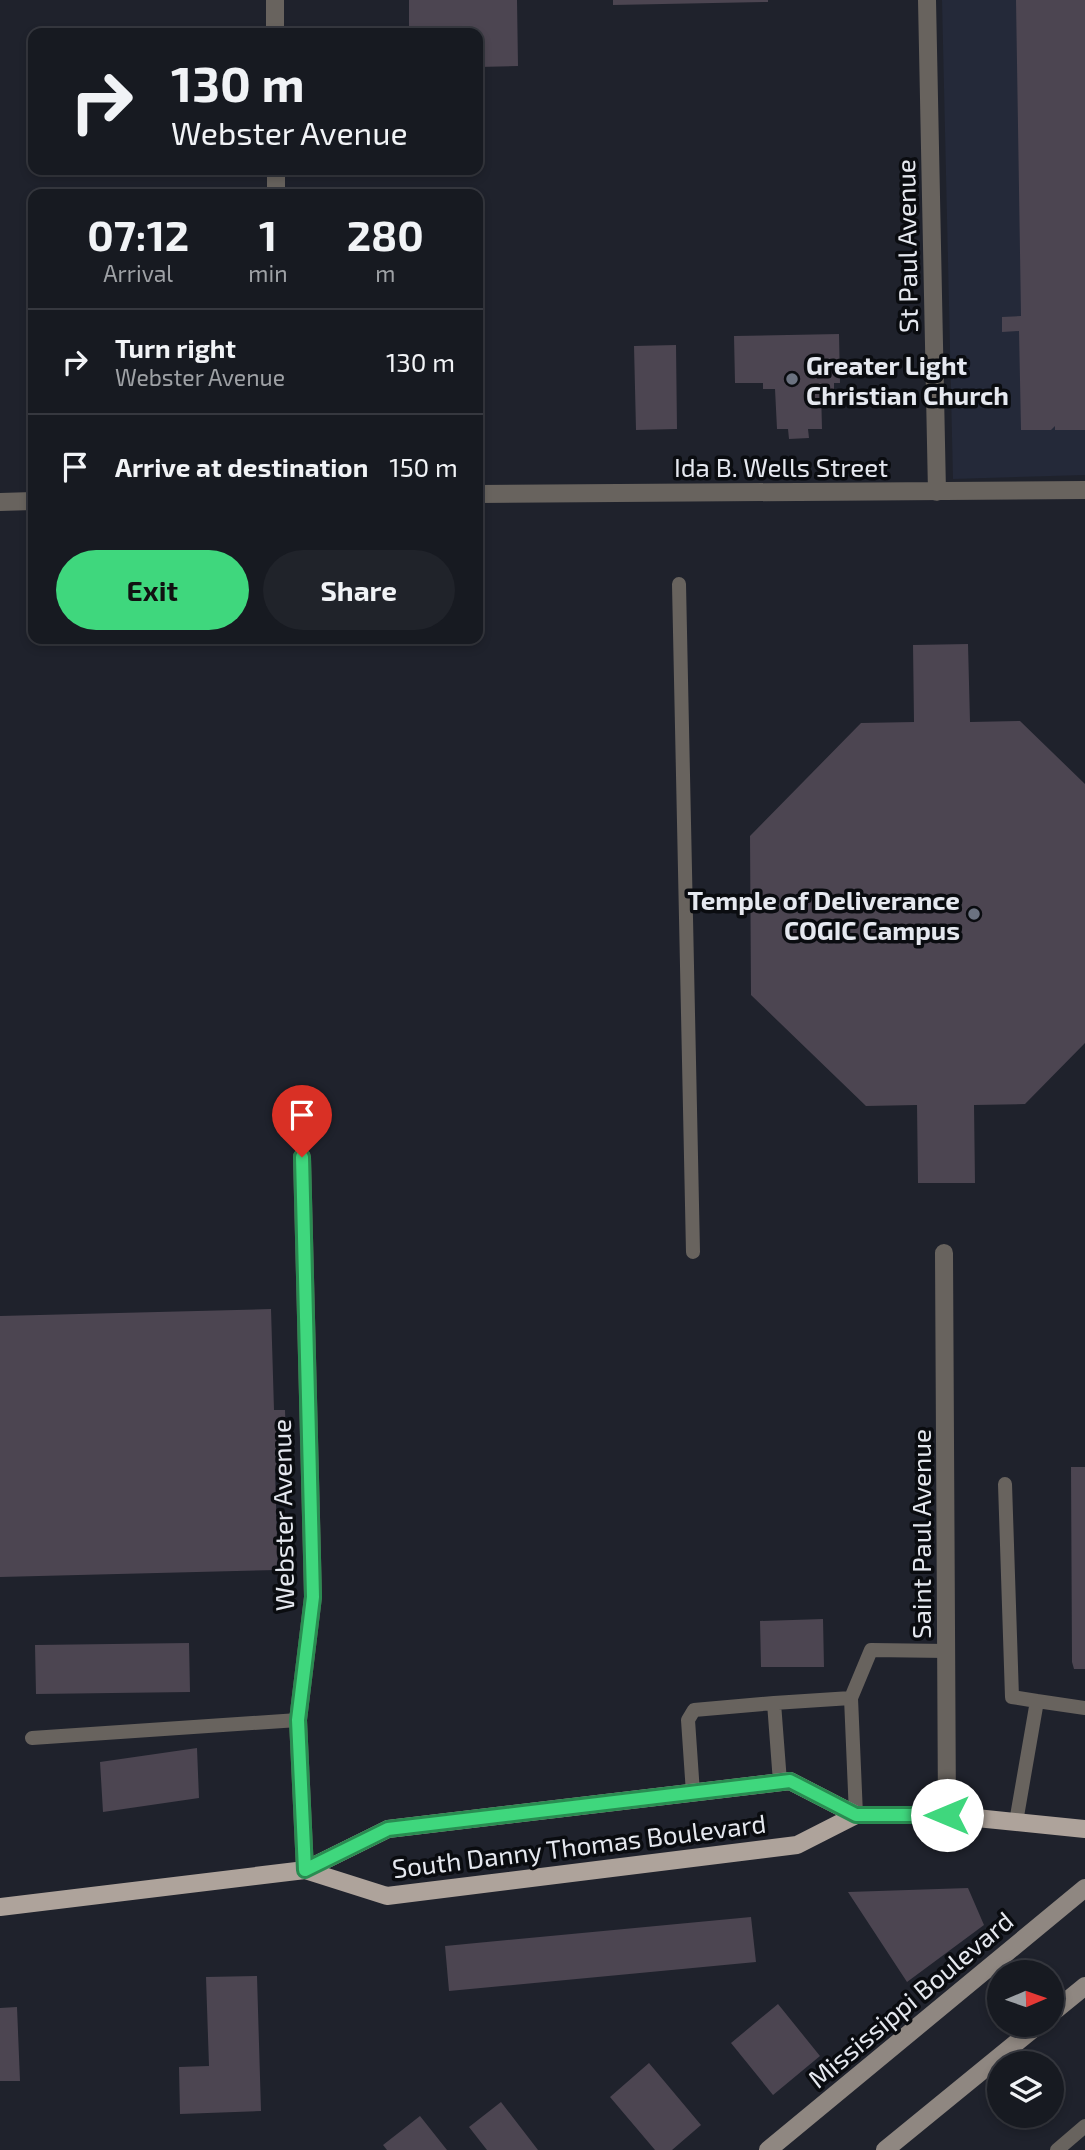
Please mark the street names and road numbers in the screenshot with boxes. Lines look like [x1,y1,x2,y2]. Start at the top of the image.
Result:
street label: St Paul Avenue [889,159,923,333]
street label: Ida B. Wells Street [674,451,888,482]
street label: Webster Avenue [265,1419,299,1611]
street label: Saint Paul Avenue [905,1429,936,1639]
street label: South Danny Thomas Boulevard [390,1807,768,1883]
street label: Mississippi Boulevard [801,1904,1019,2094]

